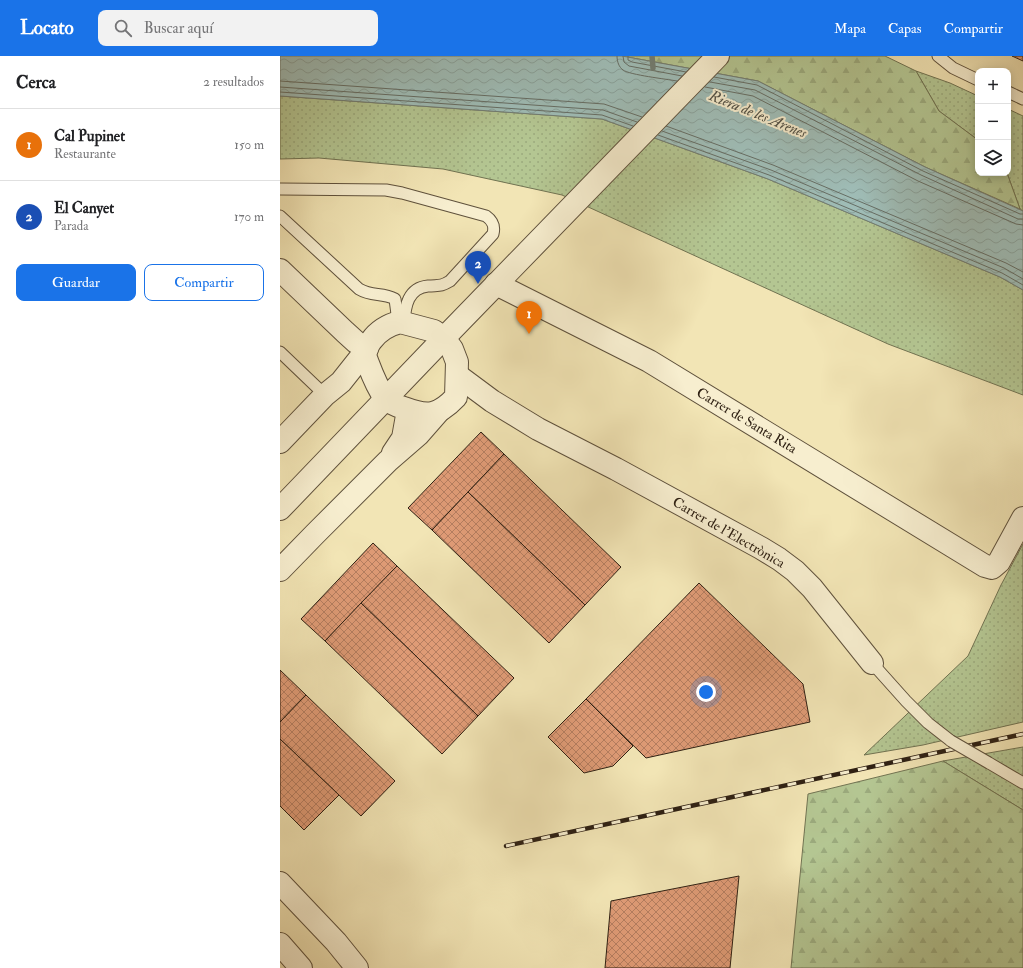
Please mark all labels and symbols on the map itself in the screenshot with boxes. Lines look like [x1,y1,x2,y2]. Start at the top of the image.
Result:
water label: Riera de les Arenes [705,86,810,143]
pin: 2 [465,251,491,284]
pin: 1 [516,301,542,334]
street label: Carrer de Santa Rita [694,384,800,457]
street label: Carrer de l'Electrònica [670,493,788,572]
your location [696,682,716,702]

